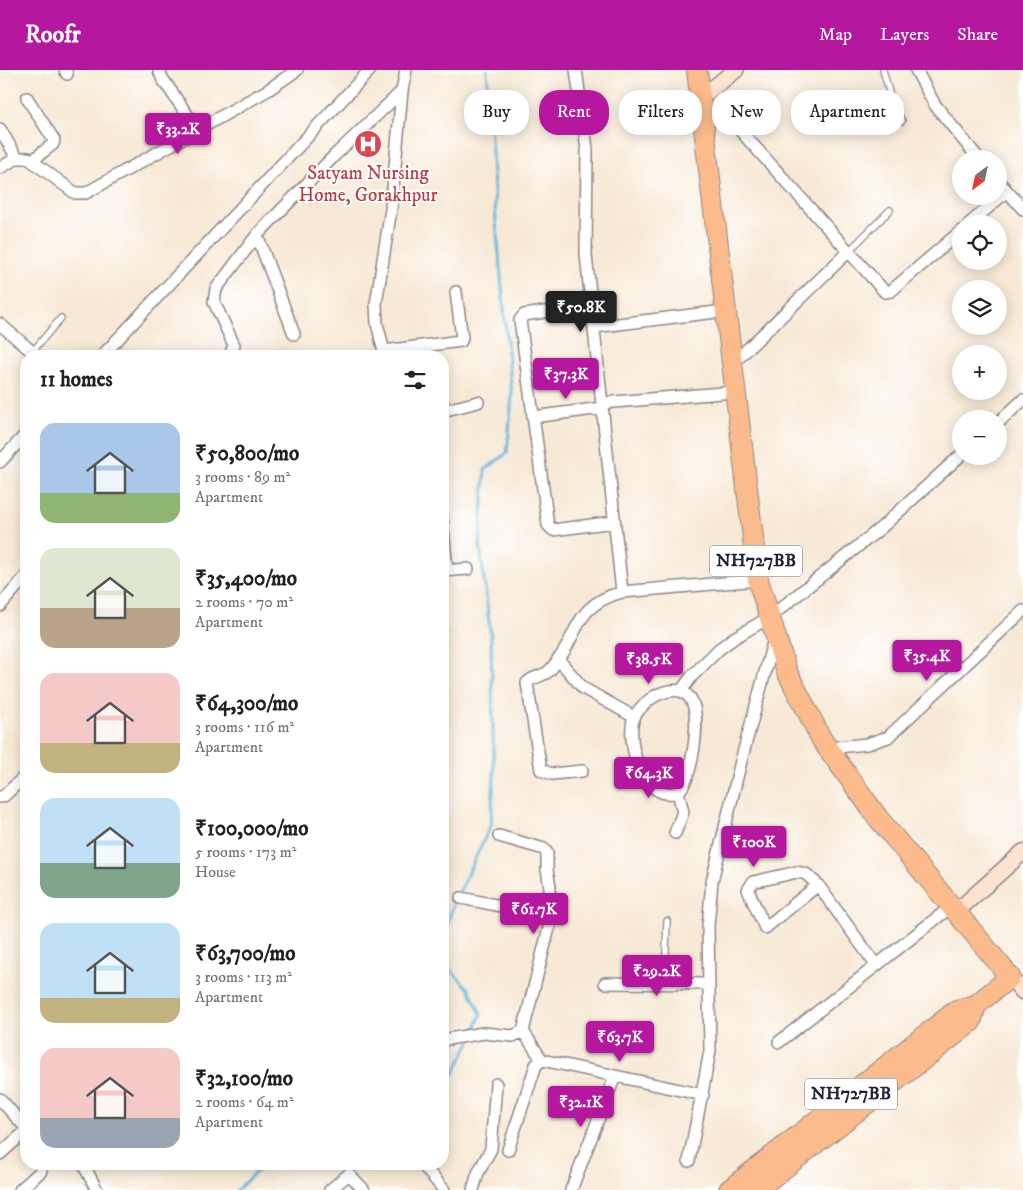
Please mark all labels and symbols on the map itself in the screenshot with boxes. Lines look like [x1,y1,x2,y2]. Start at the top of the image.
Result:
pin: ₹33.2K [137,112,219,155]
hospital icon: Satyam Nursing Home, Gorakhpur [353,129,383,159]
north arrow [952,150,1008,205]
place label: Satyam Nursing Home, Gorakhpur [299,162,437,207]
pin: ₹50.8K [540,290,622,333]
pin: ₹37.3K [525,358,607,400]
road number: NH727BB [710,546,802,576]
pin: ₹35.4K [886,640,968,682]
pin: ₹38.5K [608,642,690,685]
pin: ₹64.3K [608,756,690,799]
pin: ₹100K [719,826,789,868]
pin: ₹61.7K [493,892,575,935]
pin: ₹29.2K [616,954,698,997]
pin: ₹63.7K [579,1020,661,1063]
road number: NH727BB [805,1079,897,1110]
pin: ₹32.1K [540,1086,622,1128]

